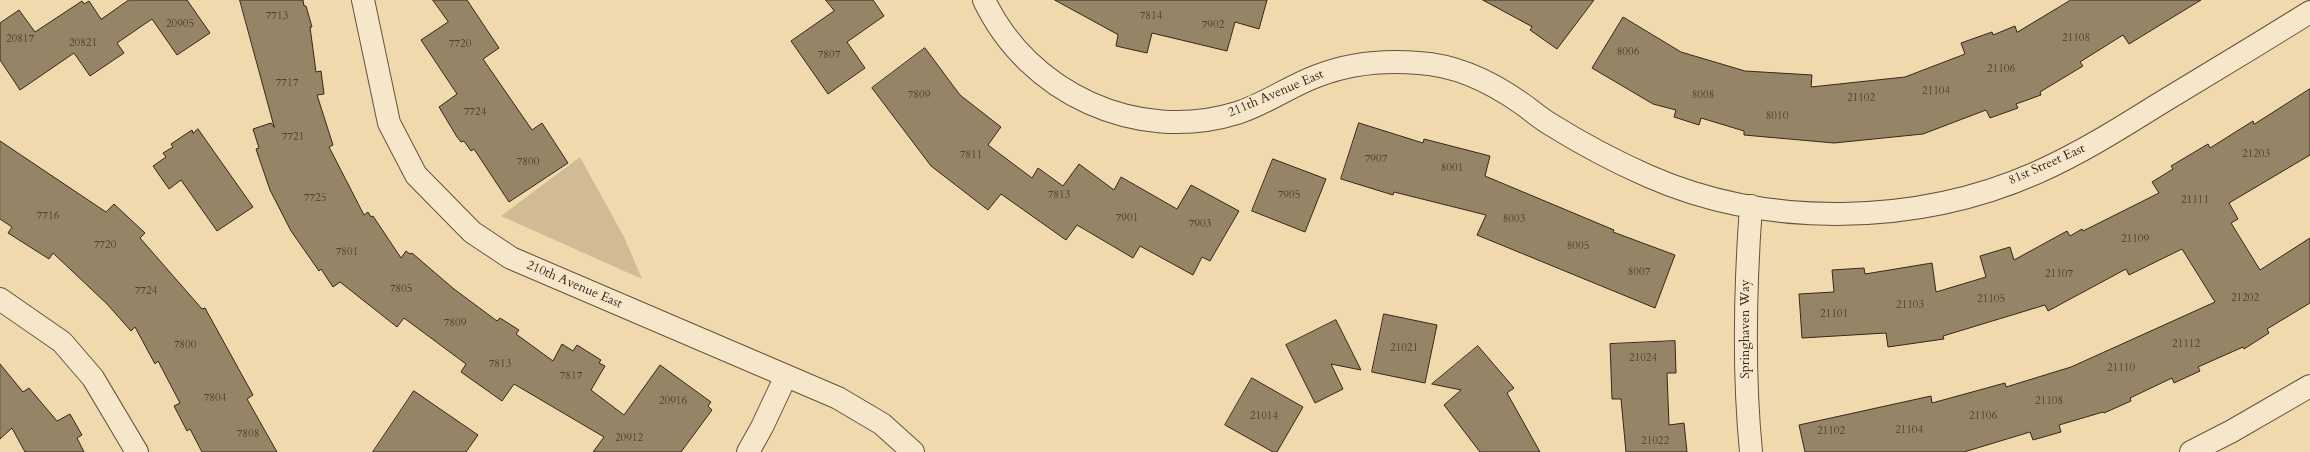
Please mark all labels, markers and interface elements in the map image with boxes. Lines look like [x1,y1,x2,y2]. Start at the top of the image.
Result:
house number: 7713 [266,9,288,23]
house number: 7814 [1140,9,1162,23]
house number: 20905 [166,17,194,31]
house number: 7902 [1202,18,1224,32]
house number: 21108 [2062,31,2090,45]
house number: 20817 [6,32,34,46]
house number: 20821 [69,36,97,50]
house number: 7720 [449,37,471,51]
house number: 8006 [1617,45,1639,59]
house number: 7807 [818,48,840,62]
house number: 21106 [1987,62,2015,76]
street label: 211th Avenue East [1226,67,1326,121]
house number: 7717 [276,76,298,90]
house number: 21104 [1922,84,1950,98]
house number: 7809 [908,88,930,102]
house number: 8008 [1692,88,1714,102]
house number: 21102 [1847,91,1875,105]
house number: 7724 [464,105,486,119]
house number: 8010 [1766,109,1788,123]
house number: 7721 [282,130,304,144]
street label: 81st Street East [2006,141,2088,189]
house number: 21203 [2242,147,2270,161]
house number: 7811 [960,148,982,162]
house number: 7907 [1365,152,1387,166]
house number: 7800 [517,155,539,169]
house number: 8001 [1441,161,1463,175]
house number: 7813 [1048,188,1070,202]
house number: 7905 [1278,188,1300,202]
house number: 7725 [304,191,326,205]
house number: 21111 [2181,193,2209,207]
house number: 7716 [37,209,59,223]
house number: 7901 [1116,211,1138,225]
house number: 8003 [1503,212,1525,226]
house number: 7903 [1189,217,1211,231]
house number: 21109 [2121,232,2149,246]
house number: 7720 [94,238,116,252]
house number: 8005 [1567,239,1589,253]
house number: 7801 [336,245,358,259]
street label: 210th Avenue East [524,258,624,312]
house number: 8007 [1628,265,1650,279]
house number: 21107 [2045,267,2073,281]
street label: Springhaven Way [1738,279,1754,379]
house number: 7805 [390,282,412,296]
house number: 7724 [135,284,157,298]
house number: 21202 [2231,291,2259,305]
house number: 21105 [1977,292,2005,306]
house number: 21103 [1896,298,1924,312]
house number: 21101 [1820,307,1848,321]
house number: 7809 [444,316,466,330]
house number: 21112 [2172,337,2200,351]
house number: 7800 [174,338,196,352]
house number: 21021 [1390,341,1418,355]
house number: 21024 [1629,351,1657,365]
house number: 7813 [489,357,511,371]
house number: 21110 [2107,361,2135,375]
house number: 7817 [560,369,582,383]
house number: 7804 [204,391,226,405]
house number: 20916 [659,394,687,408]
house number: 21108 [2035,394,2063,408]
house number: 21014 [1250,409,1278,423]
house number: 21106 [1969,409,1997,423]
house number: 21104 [1895,423,1923,437]
house number: 21102 [1817,424,1845,438]
house number: 7808 [237,427,259,441]
house number: 20912 [615,431,643,445]
house number: 21022 [1641,434,1669,448]

